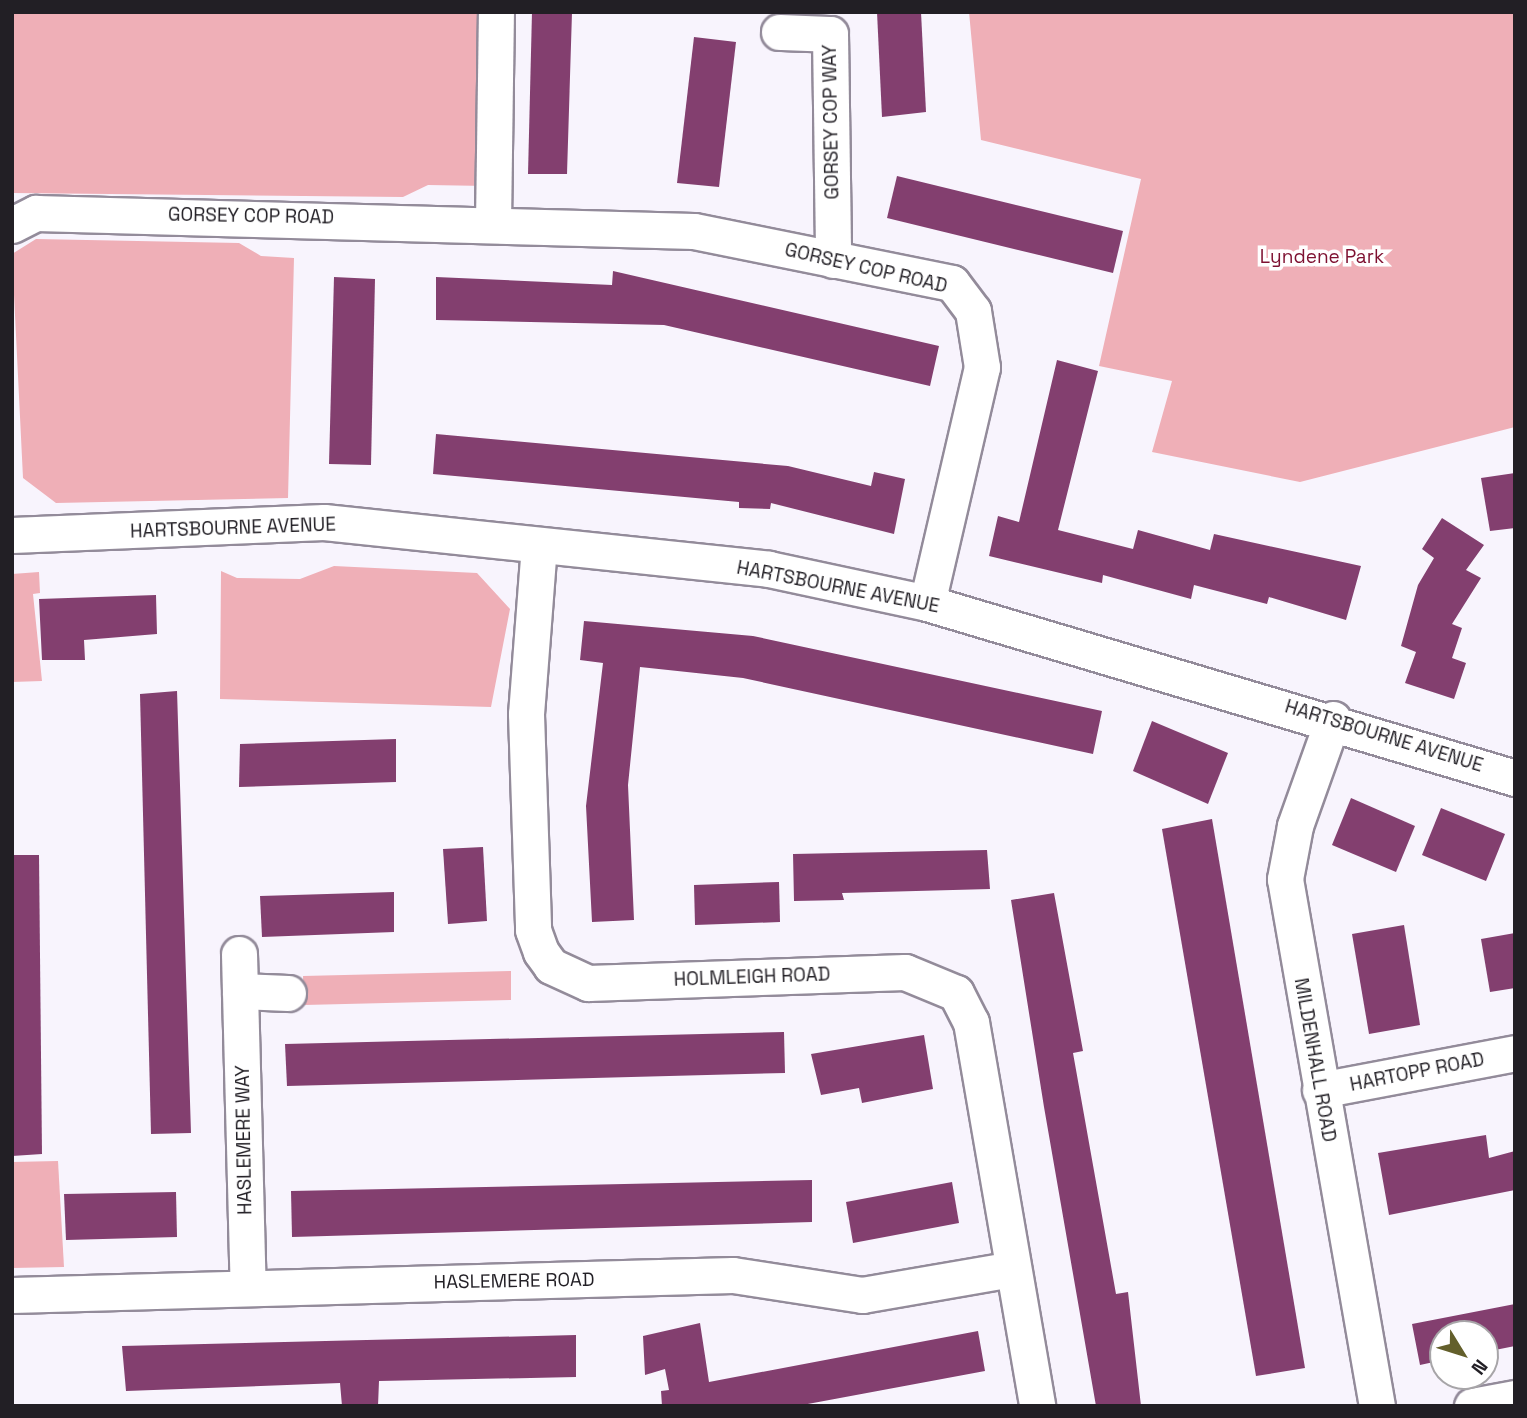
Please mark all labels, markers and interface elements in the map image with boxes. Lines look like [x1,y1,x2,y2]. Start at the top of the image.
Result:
street label: GORSEY COP WAY [818,44,844,200]
street label: GORSEY COP ROAD [168,203,334,229]
street label: GORSEY COP ROAD [782,238,950,298]
park label: Lyndene Park [1260,246,1384,268]
street label: HARTSBOURNE AVENUE [130,513,336,543]
street label: HARTSBOURNE AVENUE [735,556,941,618]
street label: HARTSBOURNE AVENUE [1282,695,1486,777]
street label: HOLMLEIGH ROAD [673,963,831,991]
street label: MILDENHALL ROAD [1289,976,1341,1144]
street label: HARTOPP ROAD [1348,1048,1486,1096]
street label: HASLEMERE WAY [231,1065,257,1215]
street label: HASLEMERE ROAD [433,1268,595,1294]
north arrow [1429,1320,1499,1390]
text: N [1466,1354,1493,1380]

